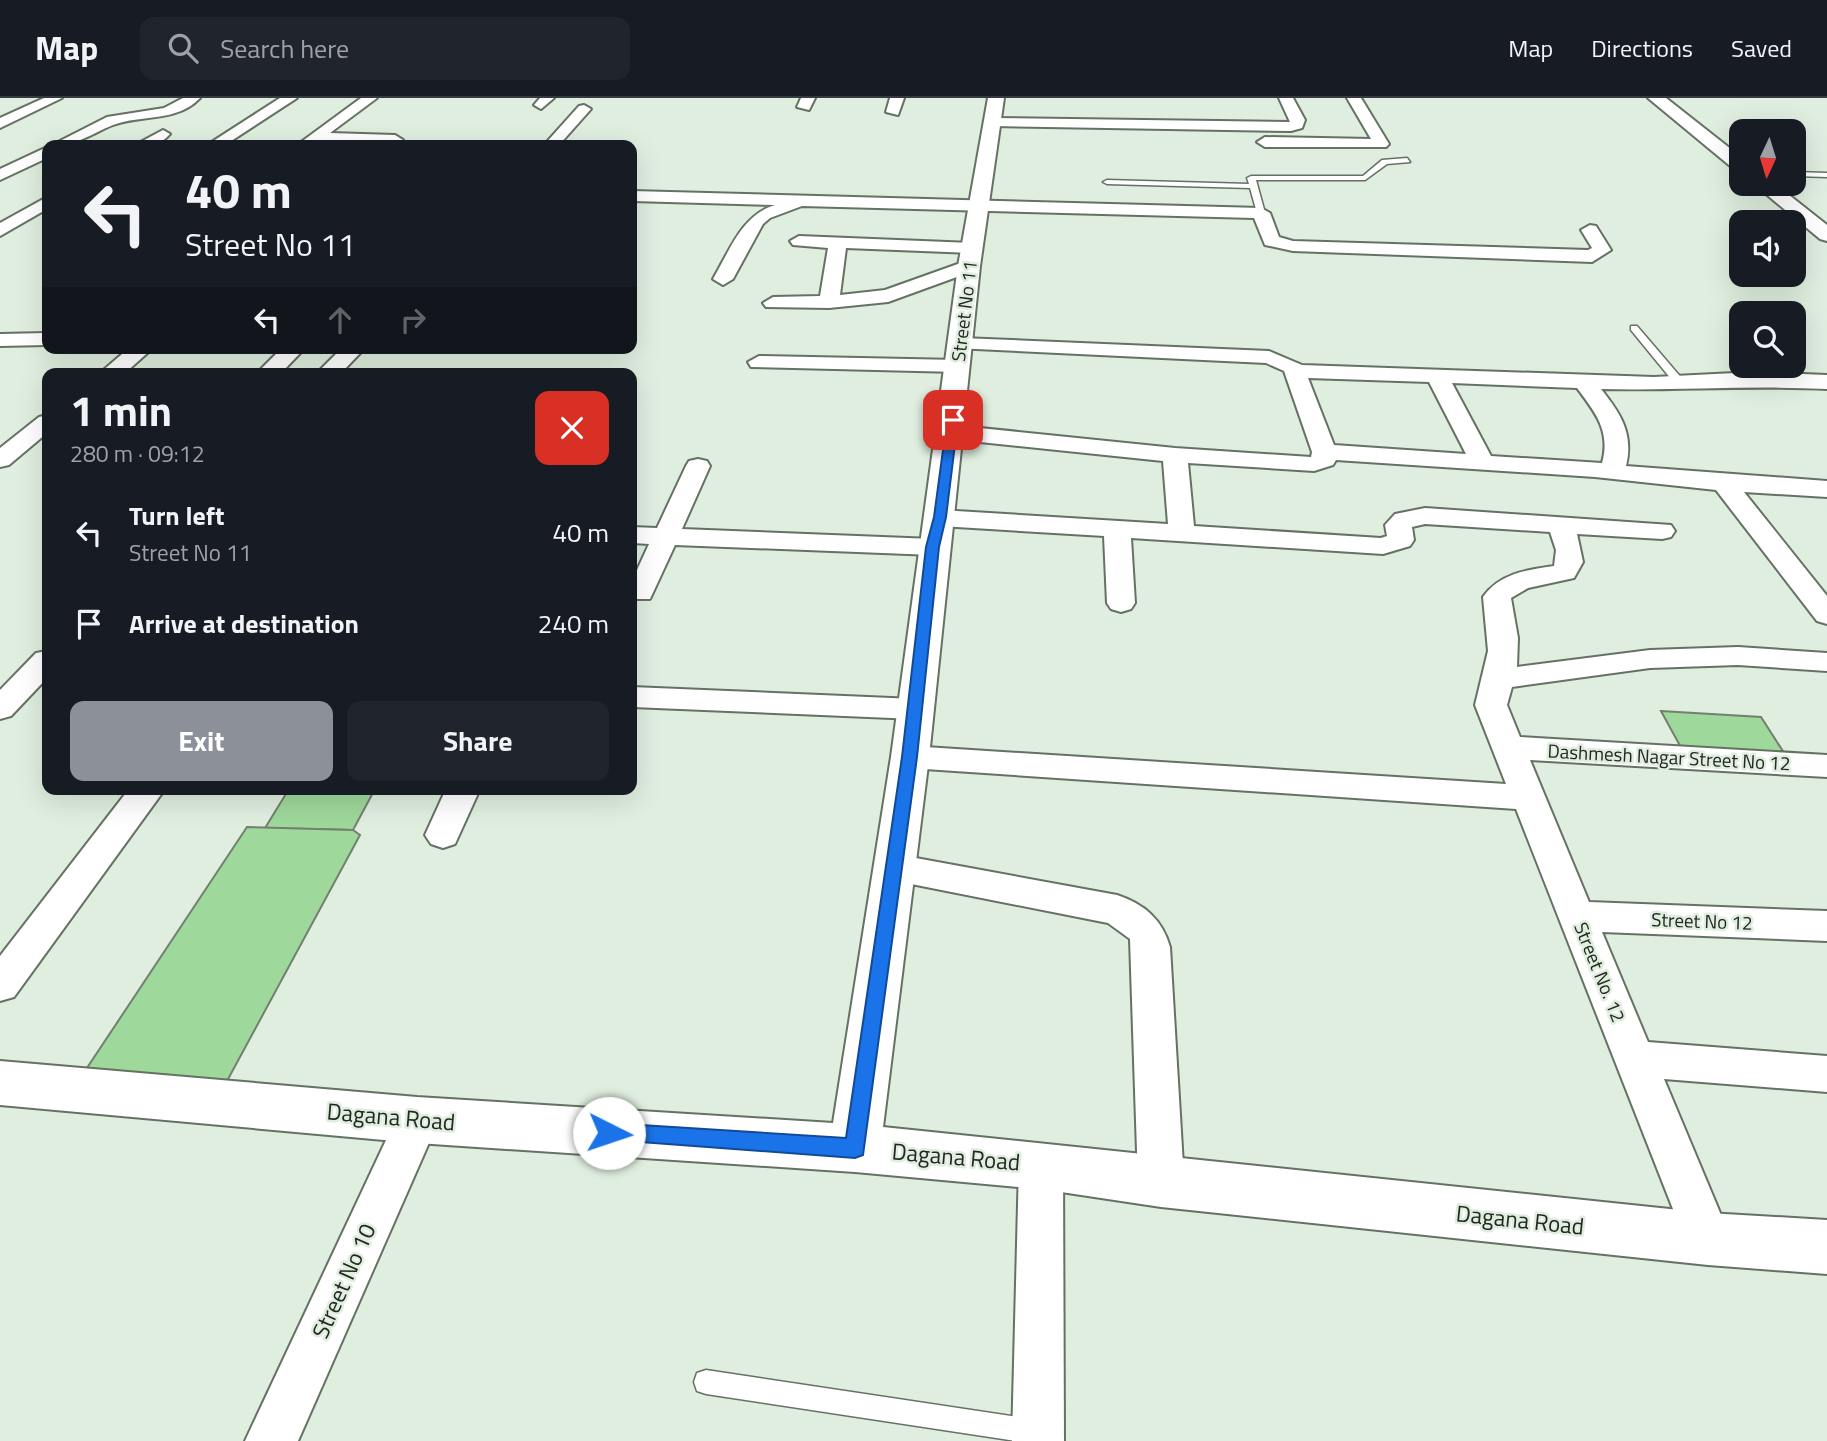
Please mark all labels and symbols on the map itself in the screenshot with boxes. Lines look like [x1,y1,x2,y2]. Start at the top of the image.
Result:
north arrow [1729,119,1806,196]
street label: Street No 11 [943,259,984,363]
pin [923,390,983,450]
street label: Dashmesh Nagar Street No 12 [1547,736,1791,777]
street label: Street No 12 [1651,904,1753,937]
street label: Street No. 12 [1567,917,1634,1026]
street label: Dagana Road [326,1093,457,1140]
position arrow [572,1096,646,1170]
street label: Dagana Road [891,1133,1022,1180]
street label: Dagana Road [1454,1195,1586,1244]
street label: Street No 10 [303,1218,384,1344]

